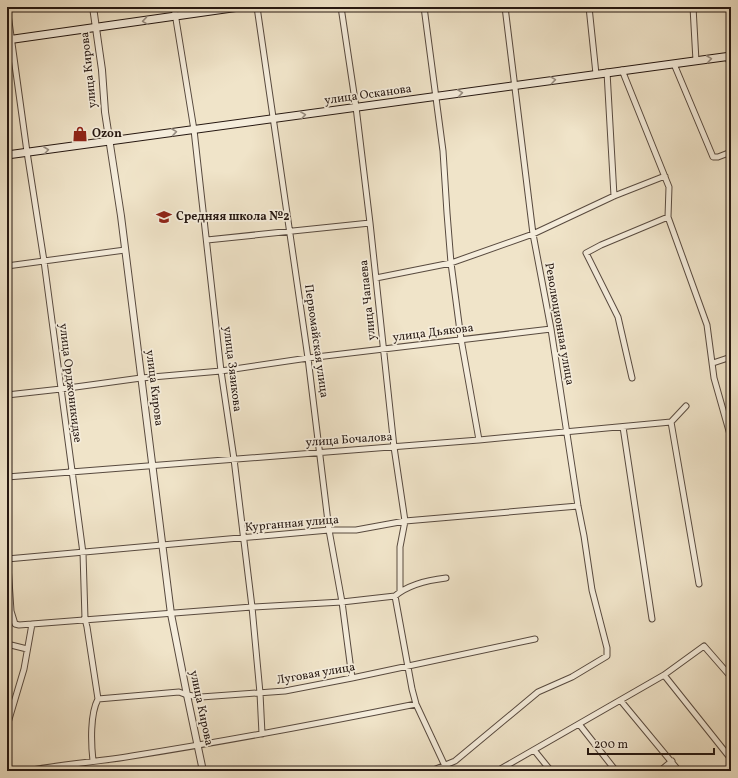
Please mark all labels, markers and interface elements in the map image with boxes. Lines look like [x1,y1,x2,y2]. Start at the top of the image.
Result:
one-way arrow [142,16,148,25]
street label: улица Кирова [77,31,101,109]
one-way arrow [706,55,712,64]
one-way arrow [550,76,556,85]
street label: улица Осканова [323,81,413,109]
one-way arrow [457,89,463,98]
one-way arrow [300,111,306,120]
shop icon: Ozon [71,125,89,143]
place label: Ozon [92,126,122,142]
one-way arrow [171,128,178,137]
one-way arrow [43,146,49,155]
school or university icon: Средняя школа №2 [155,208,173,226]
place label: Средняя школа №2 [176,209,289,225]
street label: улица Чапаева [356,259,380,341]
street label: Революционная улица [540,262,578,386]
street label: Первомайская улица [300,283,332,399]
street label: улица Дьякова [392,320,474,346]
street label: улица Орджоникидзе [55,322,85,444]
street label: улица Зязикова [219,325,245,413]
street label: улица Кирова [141,349,167,427]
street label: улица Бочалова [305,429,393,451]
street label: Курганная улица [244,512,340,536]
street label: Луговая улица [275,659,357,689]
street label: улица Кирова [185,669,217,747]
scale bar [588,730,714,756]
text: 200 m [594,737,628,753]

